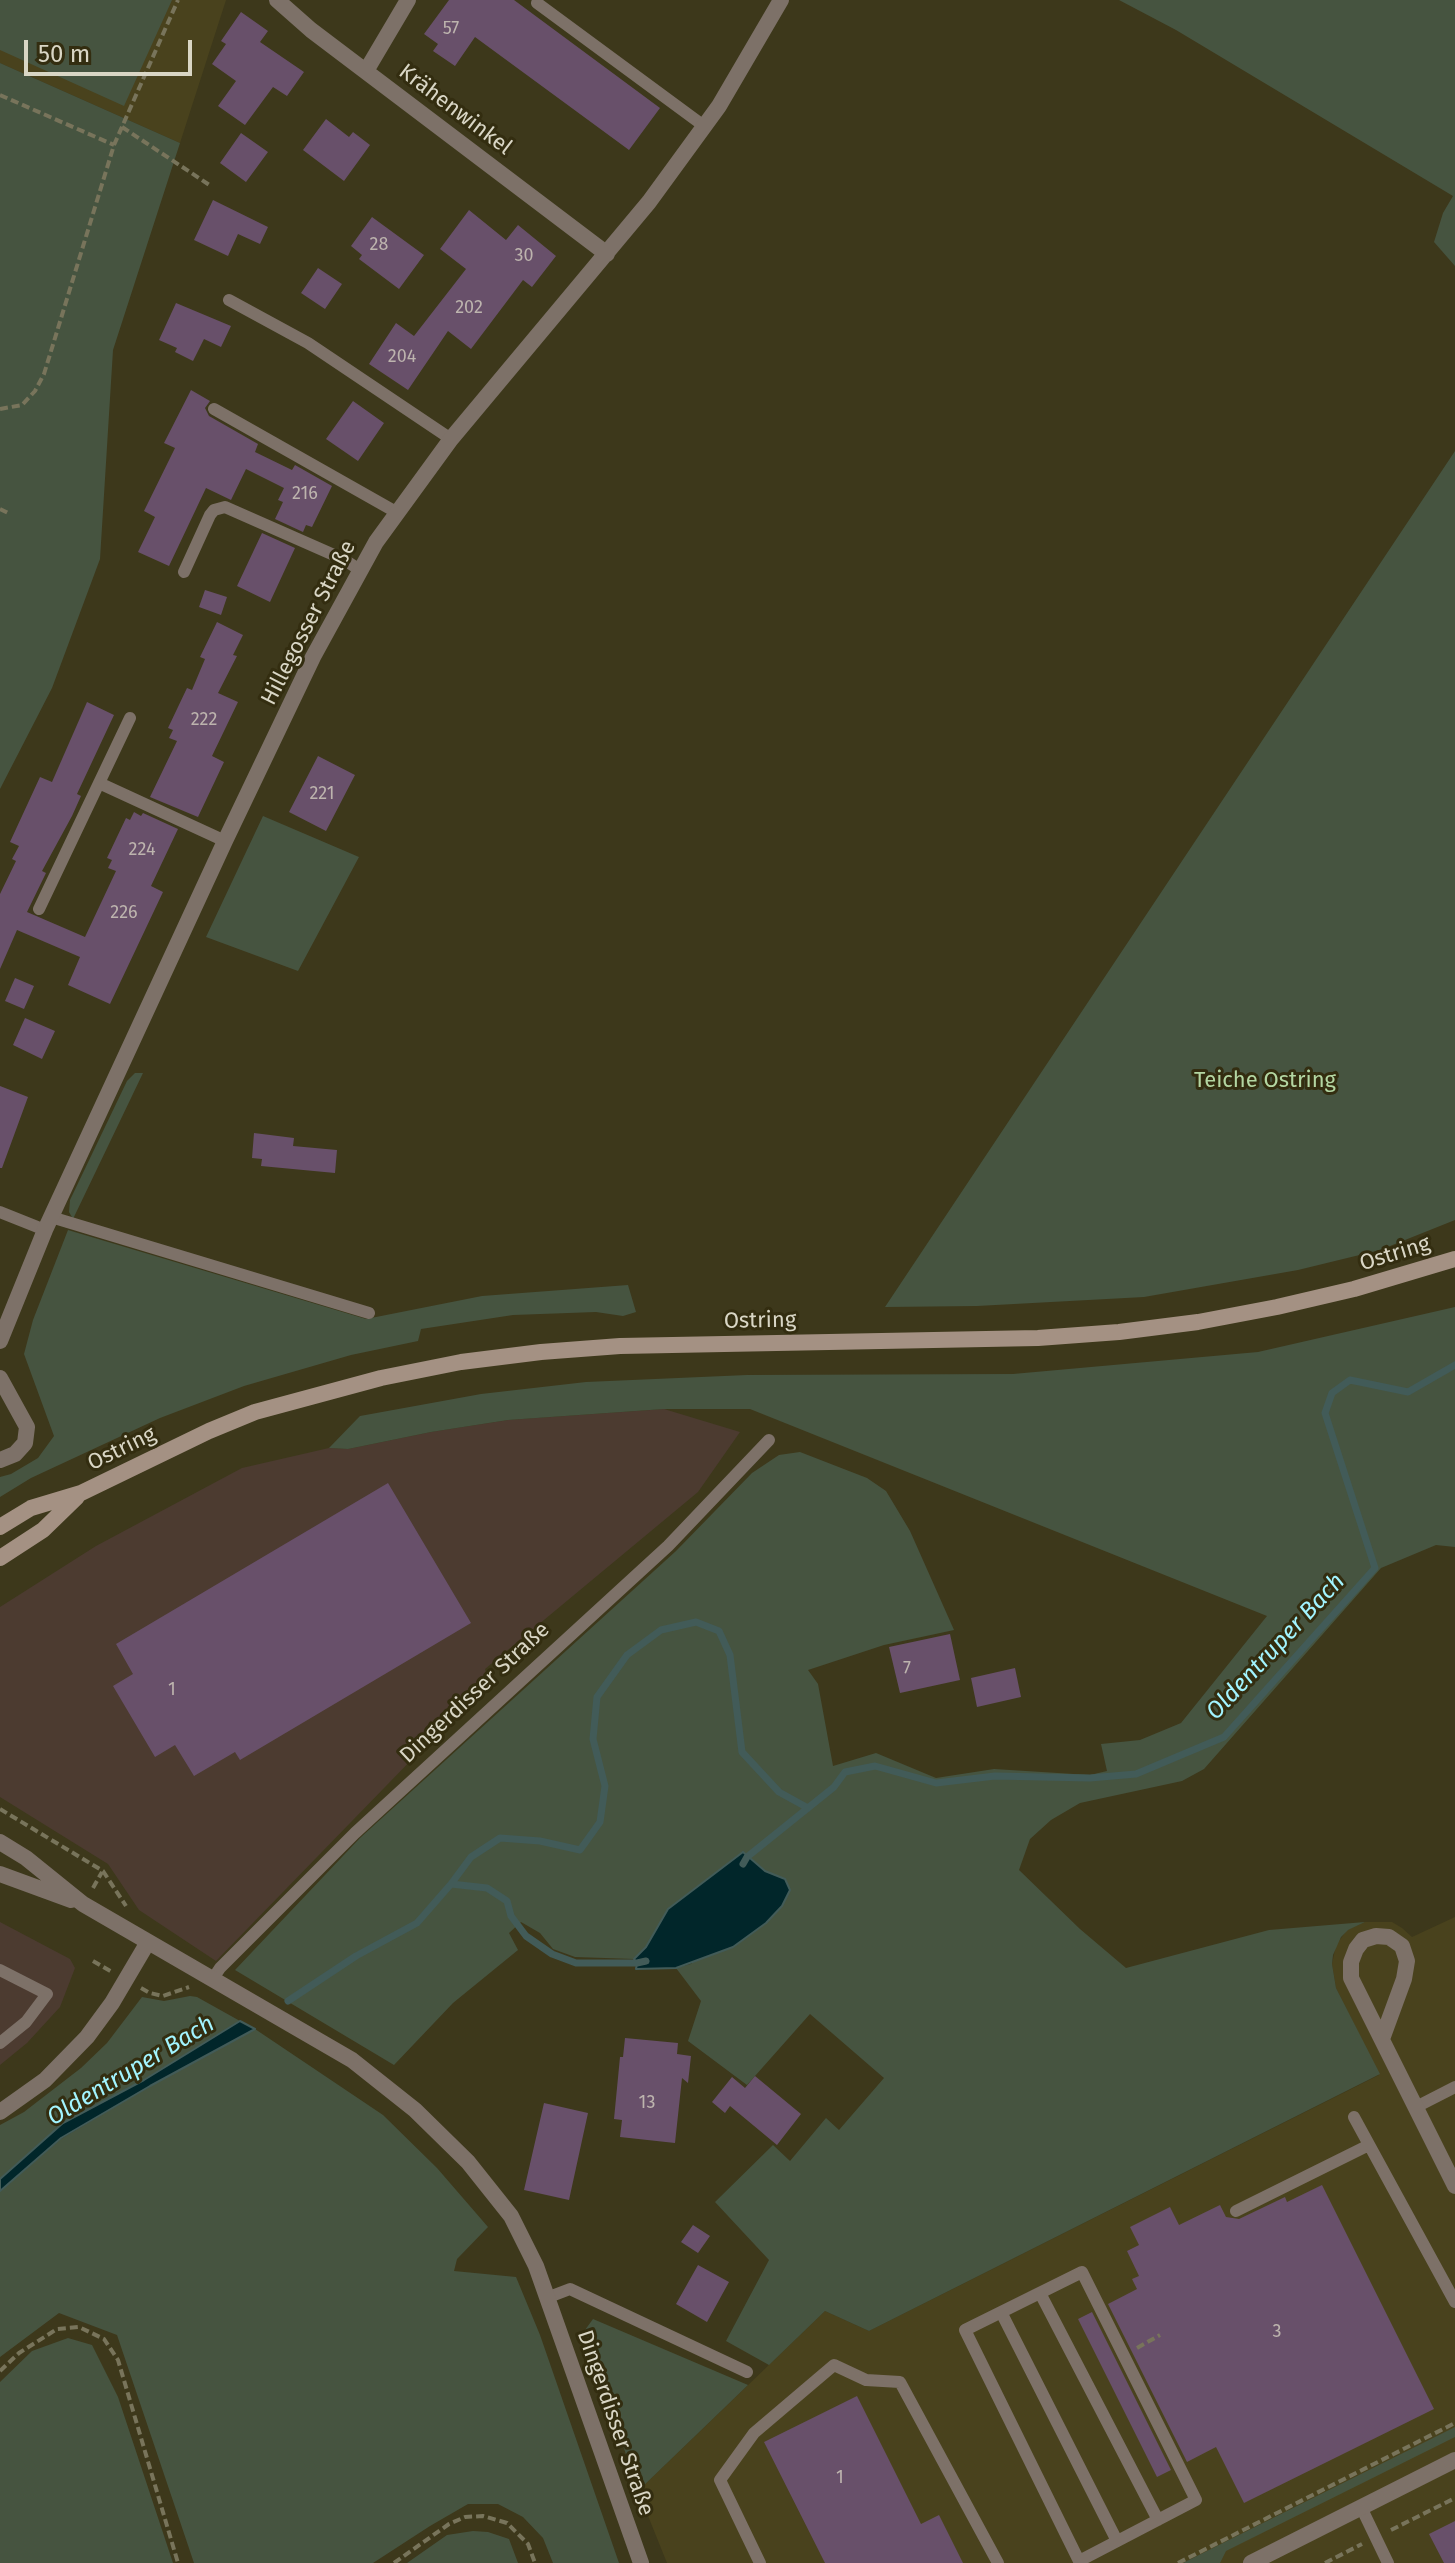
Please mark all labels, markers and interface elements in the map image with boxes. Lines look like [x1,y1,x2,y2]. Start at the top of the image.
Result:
house number: 57 [443,18,459,40]
scale bar [28,24,196,74]
text: 50 m [38,40,90,68]
street label: Krähenwinkel [393,59,517,161]
house number: 28 [370,234,388,256]
house number: 30 [514,245,534,267]
house number: 202 [455,297,483,319]
house number: 204 [388,346,416,368]
house number: 216 [292,483,318,505]
street label: Hillegosser Straße [256,536,362,710]
house number: 222 [191,709,217,731]
house number: 221 [309,783,335,805]
house number: 224 [129,839,155,861]
house number: 226 [110,902,138,924]
park label: Teiche Ostring [1194,1068,1336,1094]
street label: Ostring [1356,1231,1434,1277]
street label: Ostring [724,1307,796,1335]
street label: Ostring [84,1421,160,1477]
water label: Oldentruper Bach [1201,1568,1351,1726]
street label: Dingerdisser Straße [395,1617,555,1769]
house number: 7 [903,1658,911,1680]
house number: 1 [168,1679,176,1701]
water label: Oldentruper Bach [42,2010,220,2132]
house number: 13 [639,2092,655,2114]
house number: 3 [1273,2321,1281,2343]
street label: Dingerdisser Straße [571,2327,659,2519]
house number: 1 [836,2467,844,2489]

